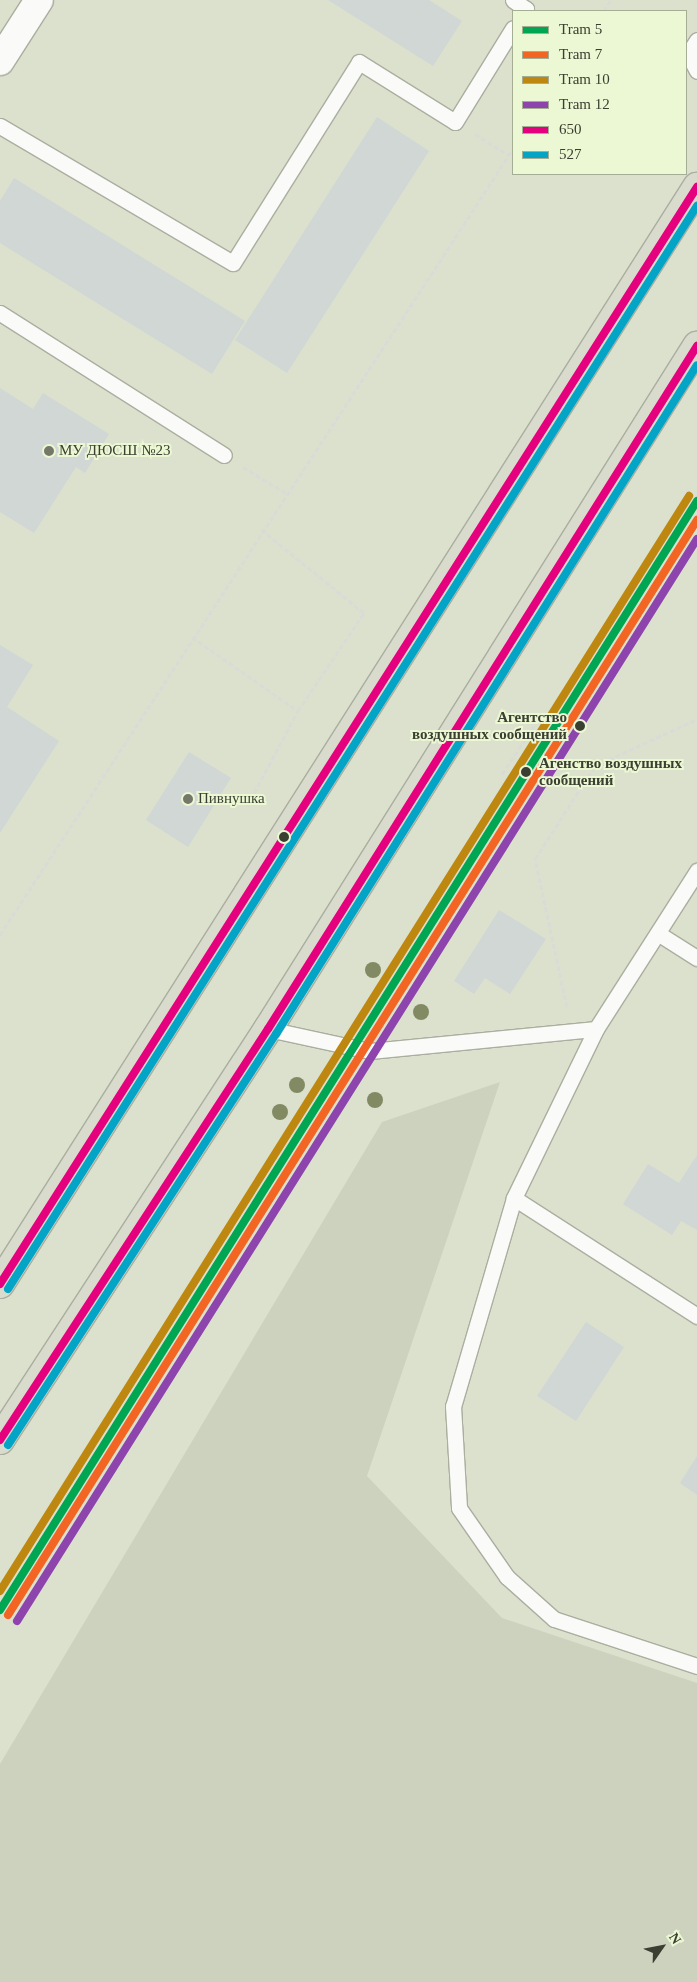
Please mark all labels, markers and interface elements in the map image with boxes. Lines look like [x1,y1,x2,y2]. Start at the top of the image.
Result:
legend [512,10,687,175]
text: Tram 5 [559,21,602,37]
text: Tram 7 [559,46,602,62]
text: Tram 10 [559,71,610,87]
text: Tram 12 [559,96,610,112]
text: 650 [559,121,582,137]
text: 527 [559,146,582,162]
place label: МУ ДЮСШ №23 [59,442,171,460]
marker: МУ ДЮСШ №23 [43,445,55,457]
place label: Агентство воздушных сообщений [412,708,567,743]
marker: Агентство воздушных сообщений [571,717,589,735]
place label: Агенство воздушных сообщений [539,754,682,789]
marker: Агенство воздушных сообщений [517,763,535,781]
place label: Пивнушка [198,790,265,808]
marker: Пивнушка [182,793,194,805]
unlabelled marker [279,832,289,842]
north arrow [637,1922,687,1972]
text: N [666,1930,684,1947]

